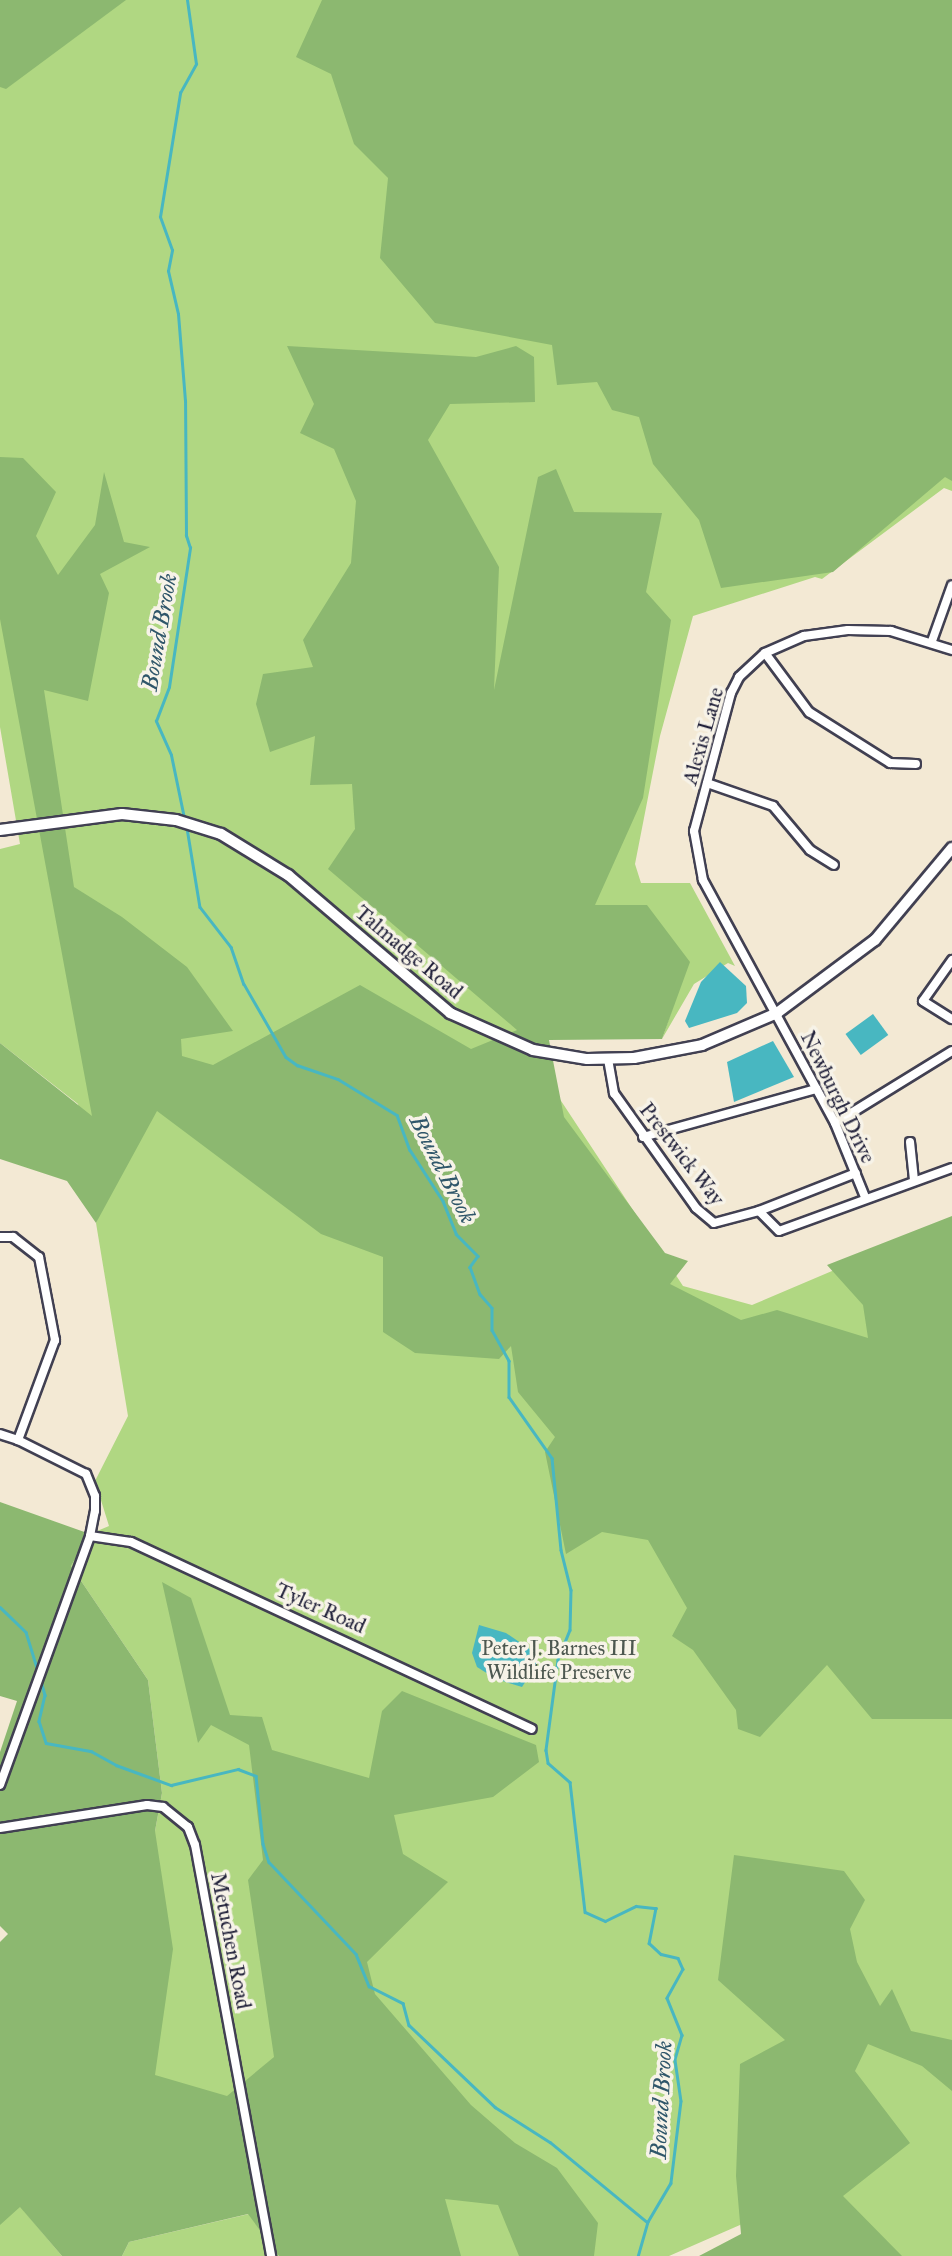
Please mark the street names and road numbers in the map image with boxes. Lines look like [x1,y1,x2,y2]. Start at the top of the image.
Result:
street label: Alexis Lane [677,684,729,788]
street label: Talmadge Road [350,900,468,1004]
street label: Newburgh Drive [795,1027,881,1167]
street label: Prestwick Way [634,1098,730,1210]
street label: Tyler Road [272,1577,370,1639]
street label: Metuchen Road [205,1871,257,2011]

